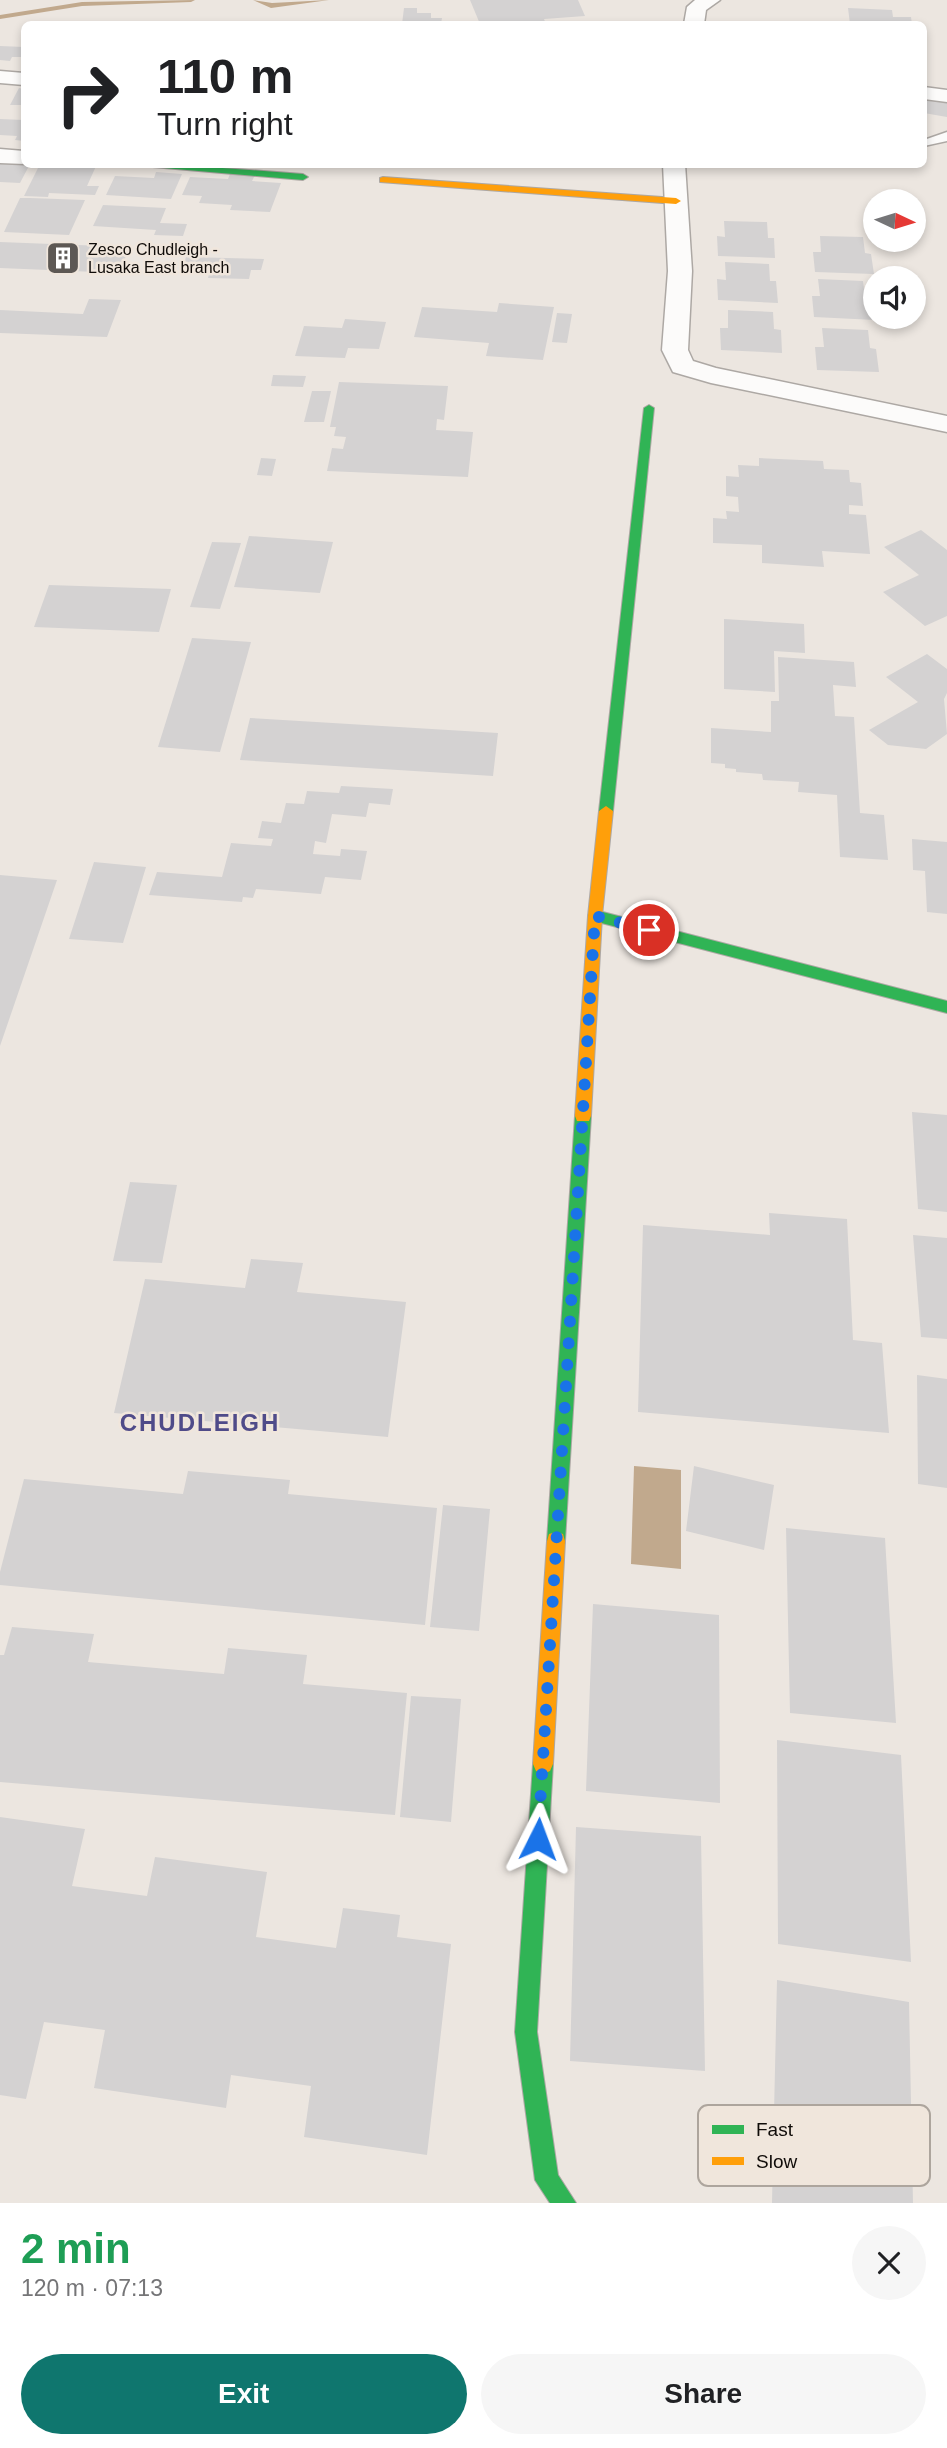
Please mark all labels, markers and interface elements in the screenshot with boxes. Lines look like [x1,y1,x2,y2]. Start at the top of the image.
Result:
icon: right [42,49,133,140]
text: 110 m [157,49,293,103]
text: Turn right [157,106,293,142]
north arrow [863,189,926,252]
map controls [863,189,926,329]
building icon: Zesco Chudleigh - Lusaka East branch [44,239,82,277]
place label: Zesco Chudleigh - Lusaka East branch [88,241,229,276]
button: sound [863,266,926,329]
pin [619,900,679,960]
icon: arrive [630,911,668,949]
district label: CHUDLEIGH [120,1409,280,1436]
position arrow [501,1802,575,1876]
legend [698,2105,930,2186]
text: Fast [756,2119,794,2140]
text: Slow [756,2151,797,2172]
text: 2 min [21,2225,131,2272]
button: close [852,2226,926,2300]
text: 120 m · 07:13 [21,2275,163,2301]
button: Exit [21,2354,467,2434]
button: Share [481,2354,926,2434]

